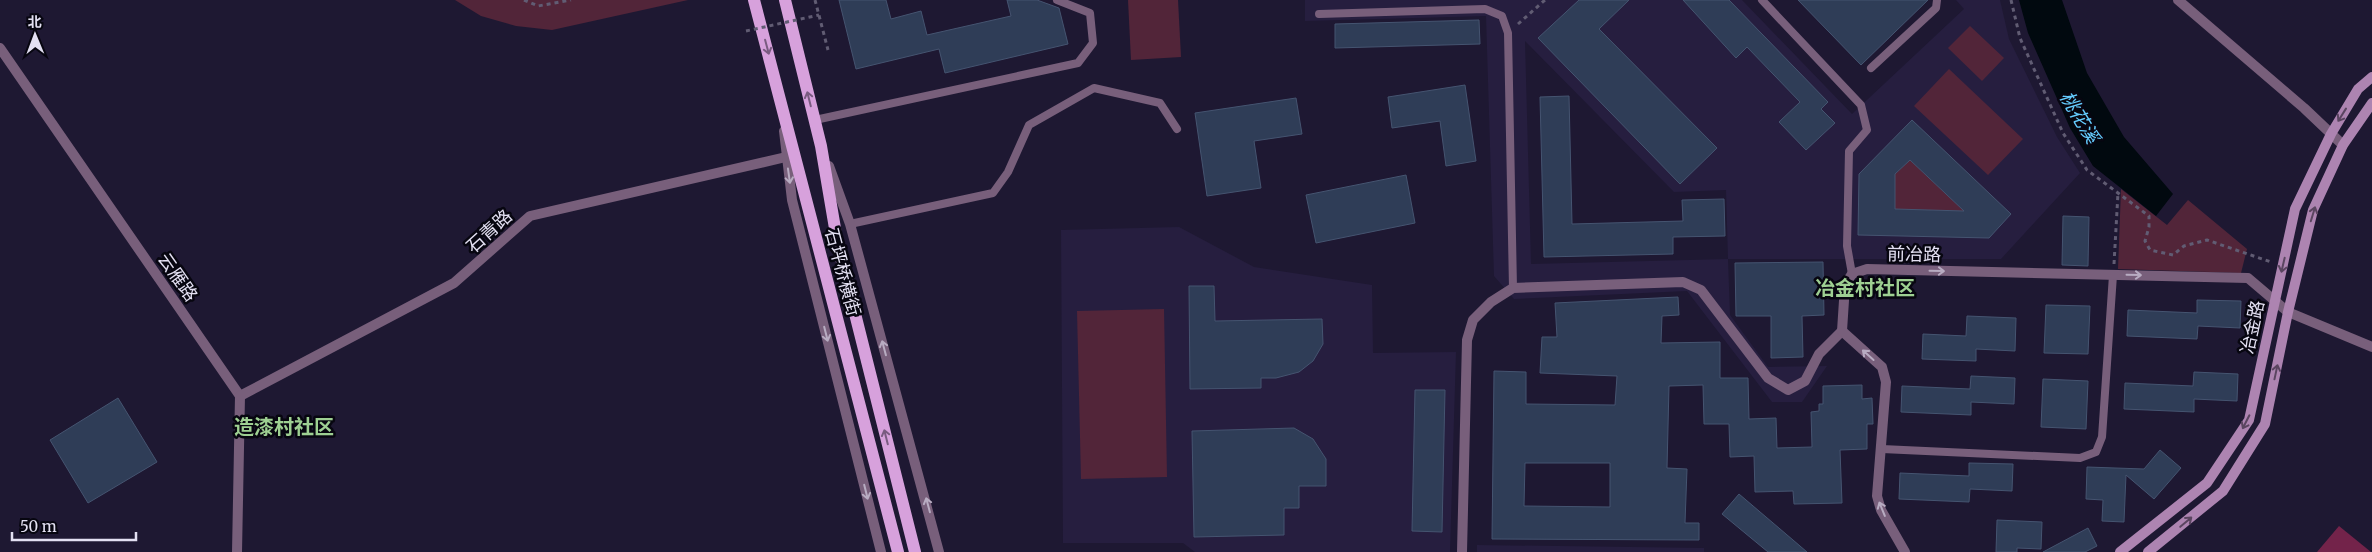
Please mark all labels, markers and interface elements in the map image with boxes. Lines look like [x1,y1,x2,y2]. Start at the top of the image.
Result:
north arrow [10,10,60,60]
text: 北 [28,13,42,31]
one-way arrow [762,39,772,55]
water label: 桃花溪 [2055,86,2106,149]
one-way arrow [804,92,814,108]
one-way arrow [2337,107,2347,121]
one-way arrow [784,168,794,184]
street label: 石青路 [461,204,517,258]
one-way arrow [2308,206,2318,222]
street label: 石坪桥横街 [820,226,866,318]
street label: 前冶路 [1887,242,1941,266]
street label: 云雁路 [153,248,203,306]
one-way arrow [2278,256,2287,272]
one-way arrow [1928,266,1944,276]
one-way arrow [2126,270,2142,280]
district label: 冶金村社区 [1815,275,1915,300]
street label: 冶金路 [2235,298,2269,356]
one-way arrow [822,326,831,342]
one-way arrow [879,340,889,356]
one-way arrow [1861,349,1874,361]
one-way arrow [2271,364,2281,380]
district label: 造漆村社区 [234,414,334,439]
one-way arrow [2241,415,2251,430]
one-way arrow [881,429,890,445]
one-way arrow [862,484,871,500]
one-way arrow [922,497,932,513]
one-way arrow [1877,502,1887,517]
scale bar [12,510,136,542]
one-way arrow [2180,516,2193,527]
text: 50 m [20,517,57,536]

